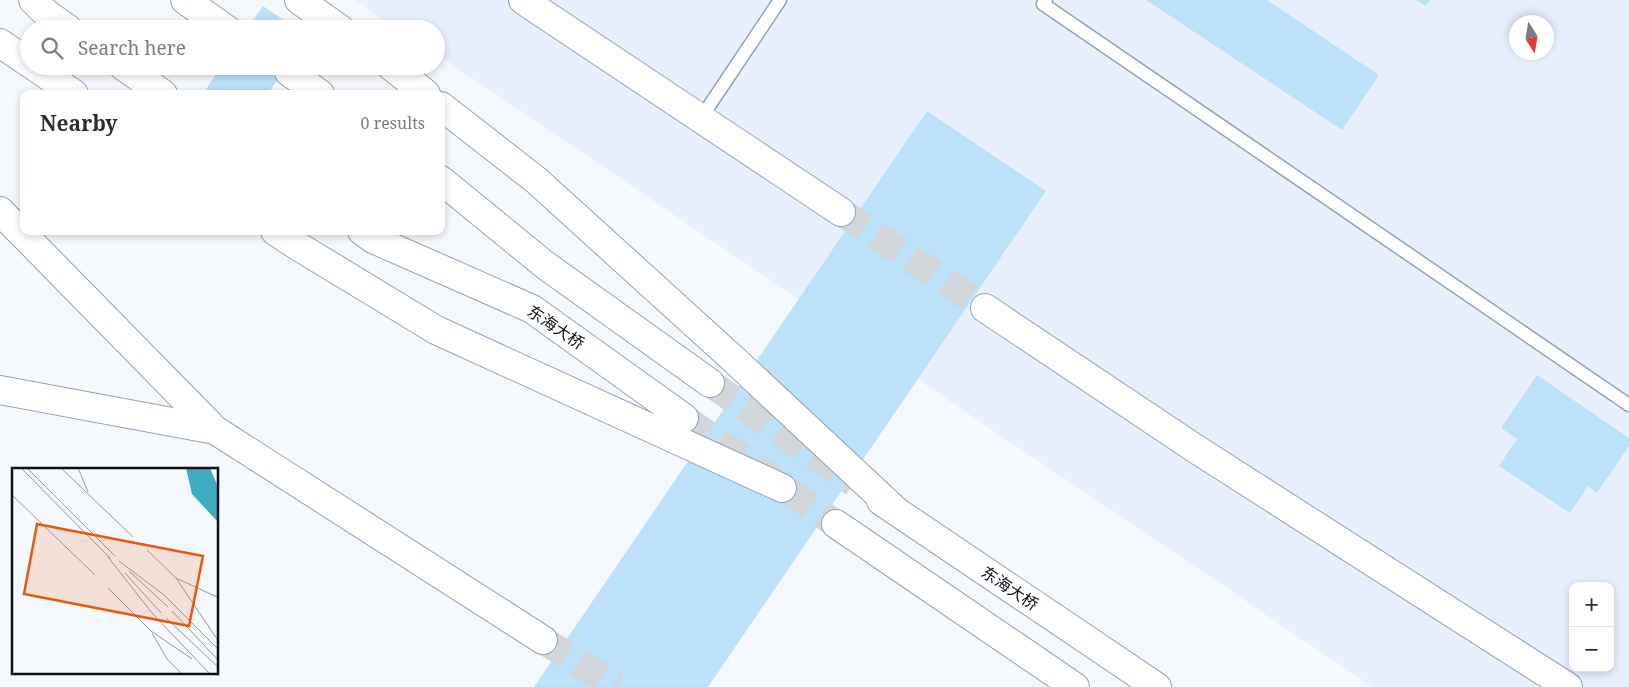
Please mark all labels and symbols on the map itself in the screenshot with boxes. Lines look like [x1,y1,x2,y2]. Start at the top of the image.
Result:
north arrow [1509,15,1554,60]
street label: 东海大桥 [523,300,589,354]
inset map [12,468,219,674]
street label: 东海大桥 [977,561,1043,615]

